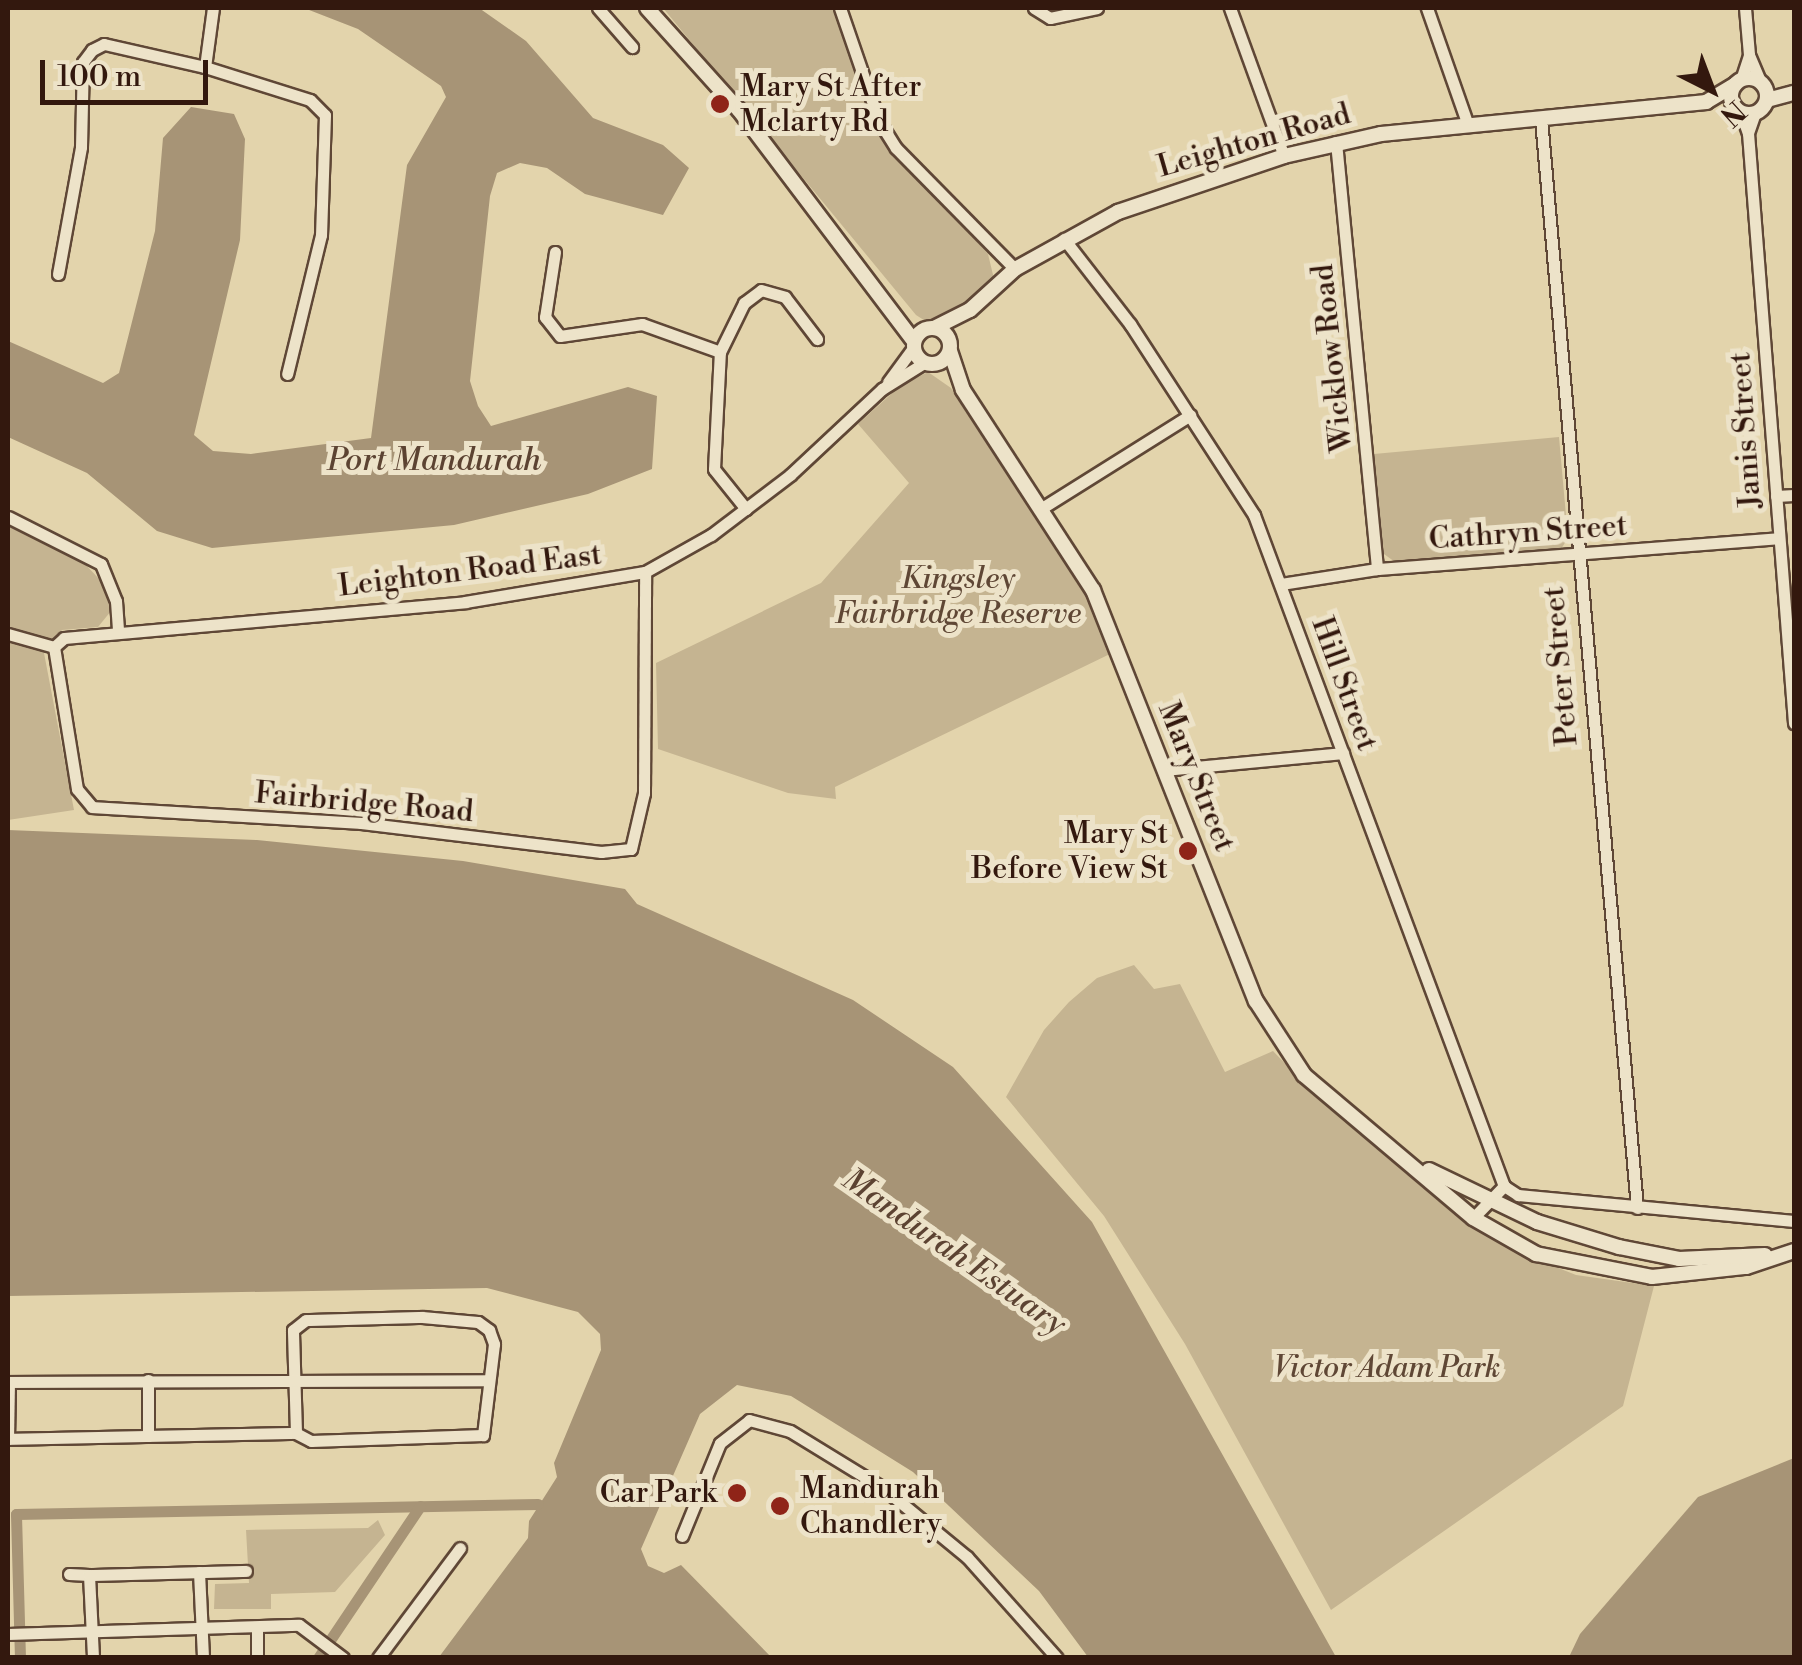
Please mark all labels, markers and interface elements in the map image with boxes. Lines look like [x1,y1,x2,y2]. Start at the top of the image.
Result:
scale bar [45,40,212,102]
north arrow [1662,40,1762,140]
text: 100 m [57,58,141,96]
place label: Mary St After Mclarty Rd [740,69,922,140]
text: N [1712,92,1752,133]
marker: Mary St After Mclarty Rd [709,93,731,115]
street label: Leighton Road [1153,96,1355,186]
street label: Wicklow Road [1305,262,1361,454]
street label: Janis Street [1723,351,1769,509]
water label: Port Mandurah [327,441,541,479]
street label: Cathryn Street [1428,508,1628,558]
street label: Leighton Road East [336,537,604,605]
park label: Kingsley Fairbridge Reserve [835,561,1081,632]
street label: Peter Street [1536,585,1586,747]
street label: Hill Street [1303,612,1385,756]
street label: Mary Street [1150,697,1242,857]
street label: Fairbridge Road [253,776,475,830]
place label: Mary St Before View St [971,816,1168,886]
marker: Mary St Before View St [1177,840,1199,862]
water label: Mandurah Estuary [834,1160,1074,1344]
park label: Victor Adam Park [1273,1350,1501,1386]
place label: Mandurah Chandlery [800,1471,941,1542]
place label: Car Park [600,1475,717,1511]
marker: Car Park [726,1482,748,1504]
marker: Mandurah Chandlery [769,1495,791,1517]

